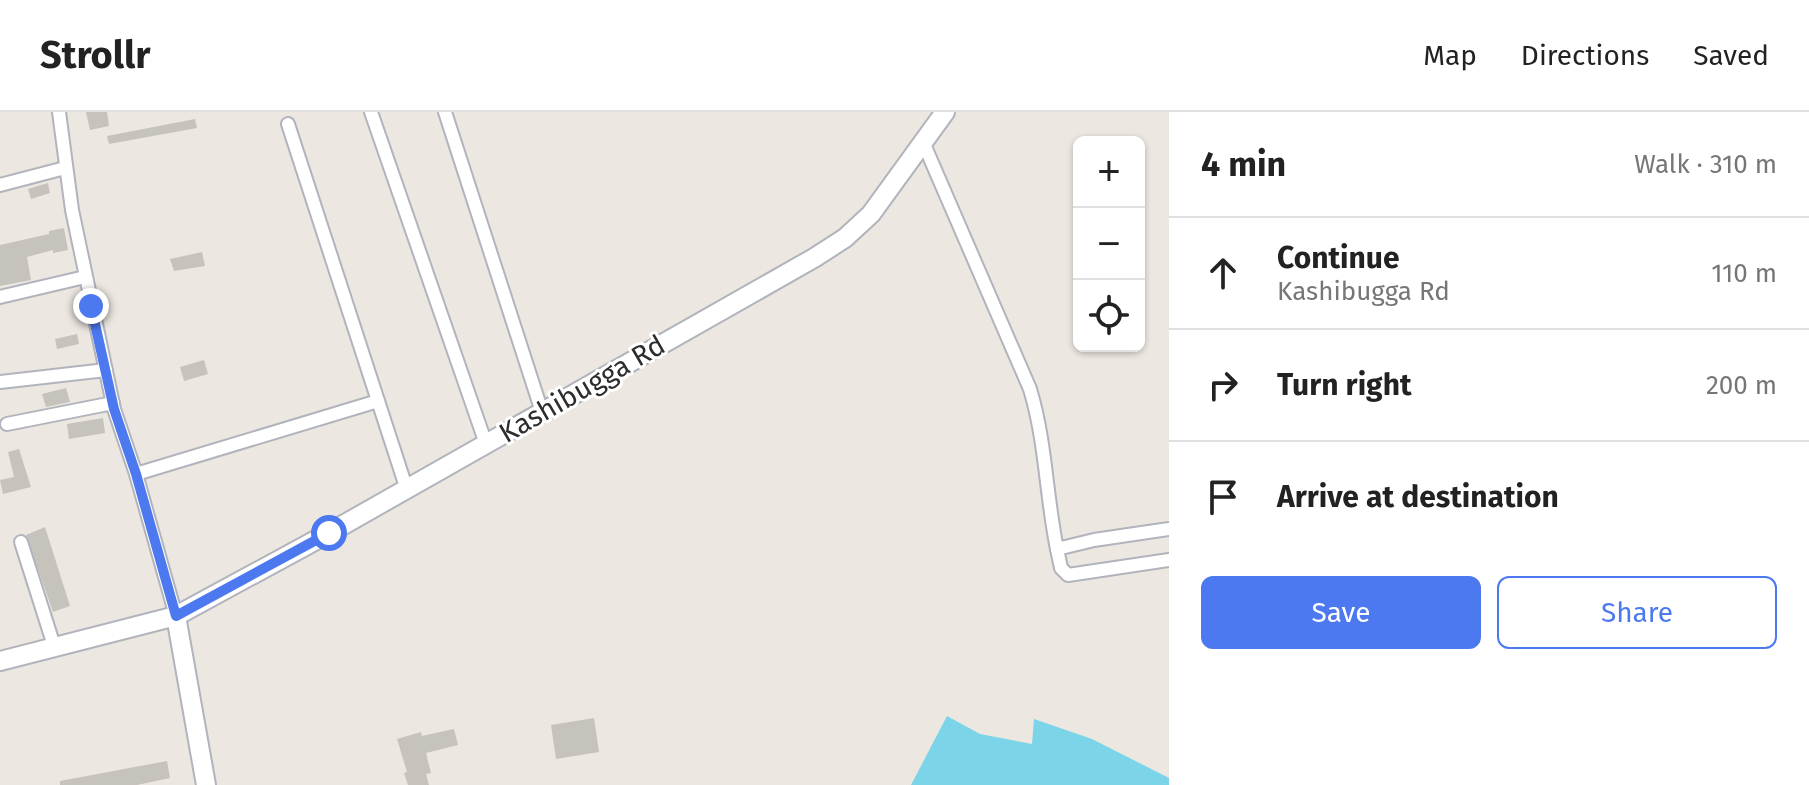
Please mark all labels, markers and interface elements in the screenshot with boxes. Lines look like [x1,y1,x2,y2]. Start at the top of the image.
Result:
text: Strollr [40,32,151,78]
text: Map [1423,39,1477,72]
text: Directions [1521,39,1649,72]
text: Saved [1693,39,1769,72]
map controls [1073,136,1145,352]
button: + [1073,136,1145,208]
text: 4 min [1201,144,1286,185]
text: Walk · 310 m [1634,149,1777,180]
button: − [1073,208,1145,280]
text: Continue [1277,240,1400,276]
icon: ahead [1201,251,1245,295]
text: 110 m [1711,258,1777,289]
text: Kashibugga Rd [1277,276,1450,307]
button: locate [1073,280,1145,352]
route end [73,288,109,324]
street label: Kashibugga Rd [493,328,671,450]
icon: right [1201,363,1245,407]
text: Turn right [1277,367,1412,403]
text: 200 m [1706,370,1777,401]
icon: arrive [1201,475,1245,519]
text: Arrive at destination [1277,479,1559,515]
route start [311,515,347,551]
button: Save [1201,576,1481,649]
button: Share [1497,576,1777,649]

